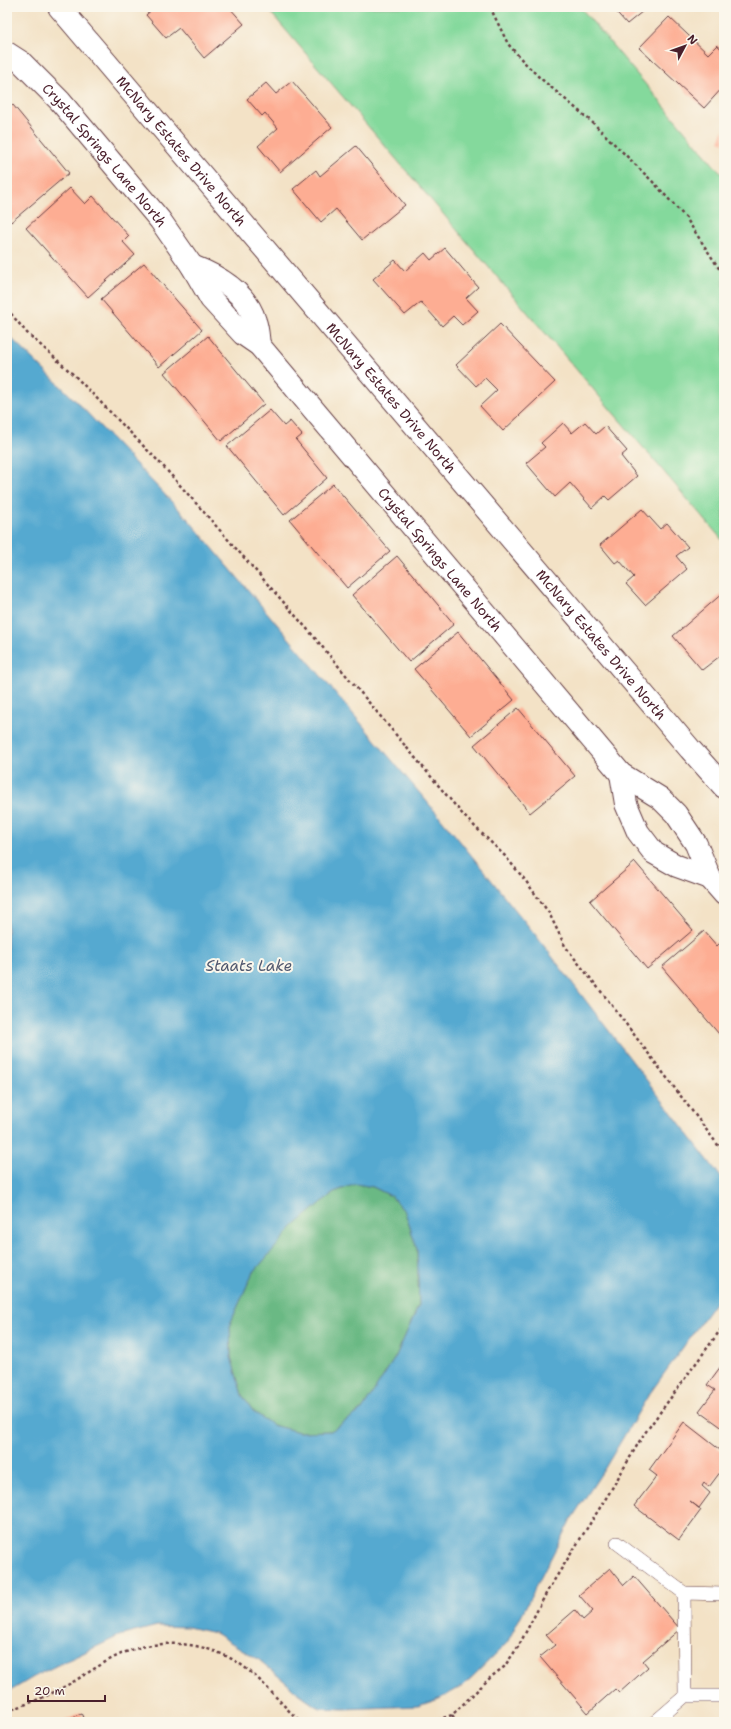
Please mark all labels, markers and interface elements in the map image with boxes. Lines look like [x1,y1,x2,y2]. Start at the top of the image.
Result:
north arrow [665,26,705,66]
text: N [684,32,701,48]
street label: McNary Estates Drive North [112,72,250,230]
street label: Crystal Springs Lane North [38,79,171,230]
street label: McNary Estates Drive North [322,319,460,477]
street label: Crystal Springs Lane North [374,484,506,635]
street label: McNary Estates Drive North [532,566,670,724]
water label: Staats Lake [206,956,292,976]
scale bar [28,1677,105,1703]
text: 20 m [34,1683,65,1699]

